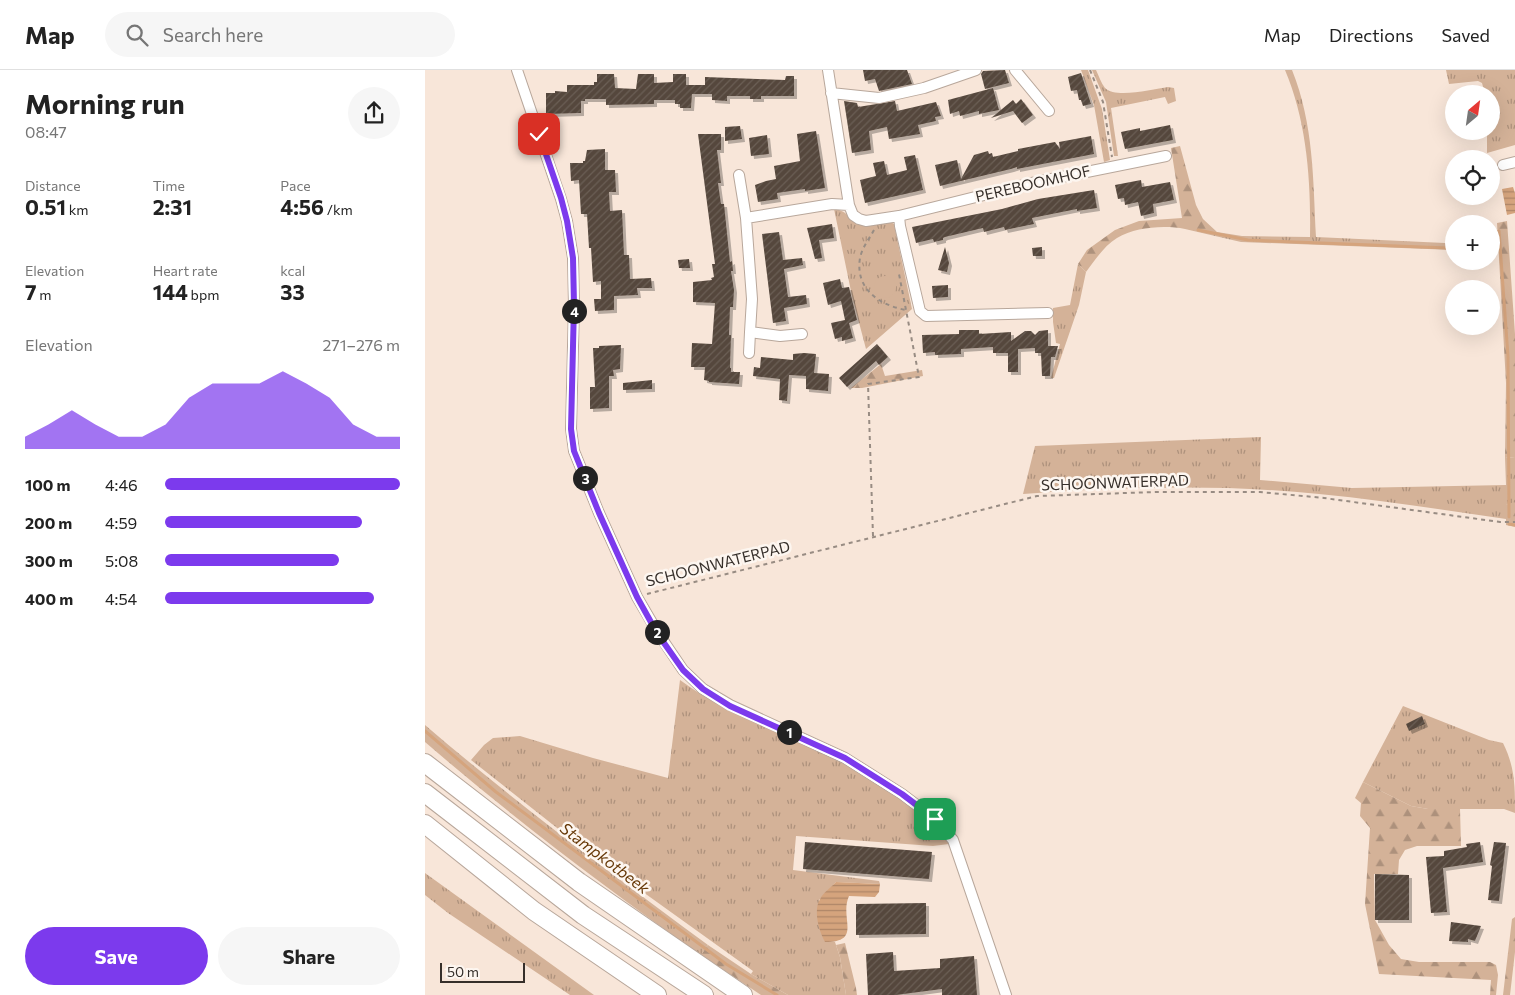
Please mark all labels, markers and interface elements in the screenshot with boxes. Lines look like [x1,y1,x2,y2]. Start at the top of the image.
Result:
search box [105,12,455,57]
text: Map [25,20,75,49]
icon: search [123,21,151,49]
text: Search here [163,23,263,46]
text: Map [1264,24,1301,46]
text: Directions [1329,24,1413,46]
text: Saved [1441,24,1490,46]
north arrow [1445,85,1500,140]
map controls [1445,85,1500,335]
text: Morning run [25,86,185,120]
button: share [348,87,400,139]
pin [518,113,560,155]
icon: check [525,120,553,148]
text: 08:47 [25,122,67,141]
button: locate [1445,150,1500,205]
street label: PEREBOOMHOF [973,161,1092,205]
text: Distance [25,177,81,194]
text: Time [153,177,185,194]
text: Pace [280,177,311,194]
text: 0.51 [25,194,66,219]
text: 2:31 [153,194,192,219]
text: 4:56 [280,194,324,219]
text: km [66,201,88,218]
text: /km [324,201,353,218]
button: + [1445,215,1500,270]
text: Elevation [25,262,84,279]
text: Heart rate [153,262,218,279]
text: kcal [280,262,305,279]
text: 7 [25,279,37,304]
text: 144 [153,279,188,304]
text: 33 [280,279,305,304]
button: − [1445,280,1500,335]
text: m [37,286,51,303]
text: bpm [188,286,219,303]
pin: 4 [561,298,587,324]
text: 4 [570,303,579,320]
text: Elevation [25,335,93,354]
text: 271–276 m [322,335,400,354]
pin: 3 [573,466,597,490]
text: 3 [581,470,590,487]
street label: SCHOONWATERPAD [1041,470,1189,494]
text: 100 m [25,475,71,494]
text: 4:46 [105,475,138,494]
text: 200 m [25,513,72,532]
text: 4:59 [105,513,137,532]
street label: SCHOONWATERPAD [644,536,792,590]
text: 300 m [25,551,73,570]
text: 5:08 [105,551,138,570]
text: 400 m [25,589,73,608]
text: 4:54 [105,589,137,608]
pin: 2 [645,620,669,644]
text: 2 [654,624,661,641]
pin: 1 [777,720,801,744]
text: 1 [786,724,793,741]
pin [914,798,956,840]
icon: arrive [921,805,949,833]
water label: Stampkotbeek [557,818,654,898]
button: Save [25,927,208,985]
button: Share [218,927,400,985]
scale bar [440,960,525,983]
text: 50 m [447,963,479,980]

